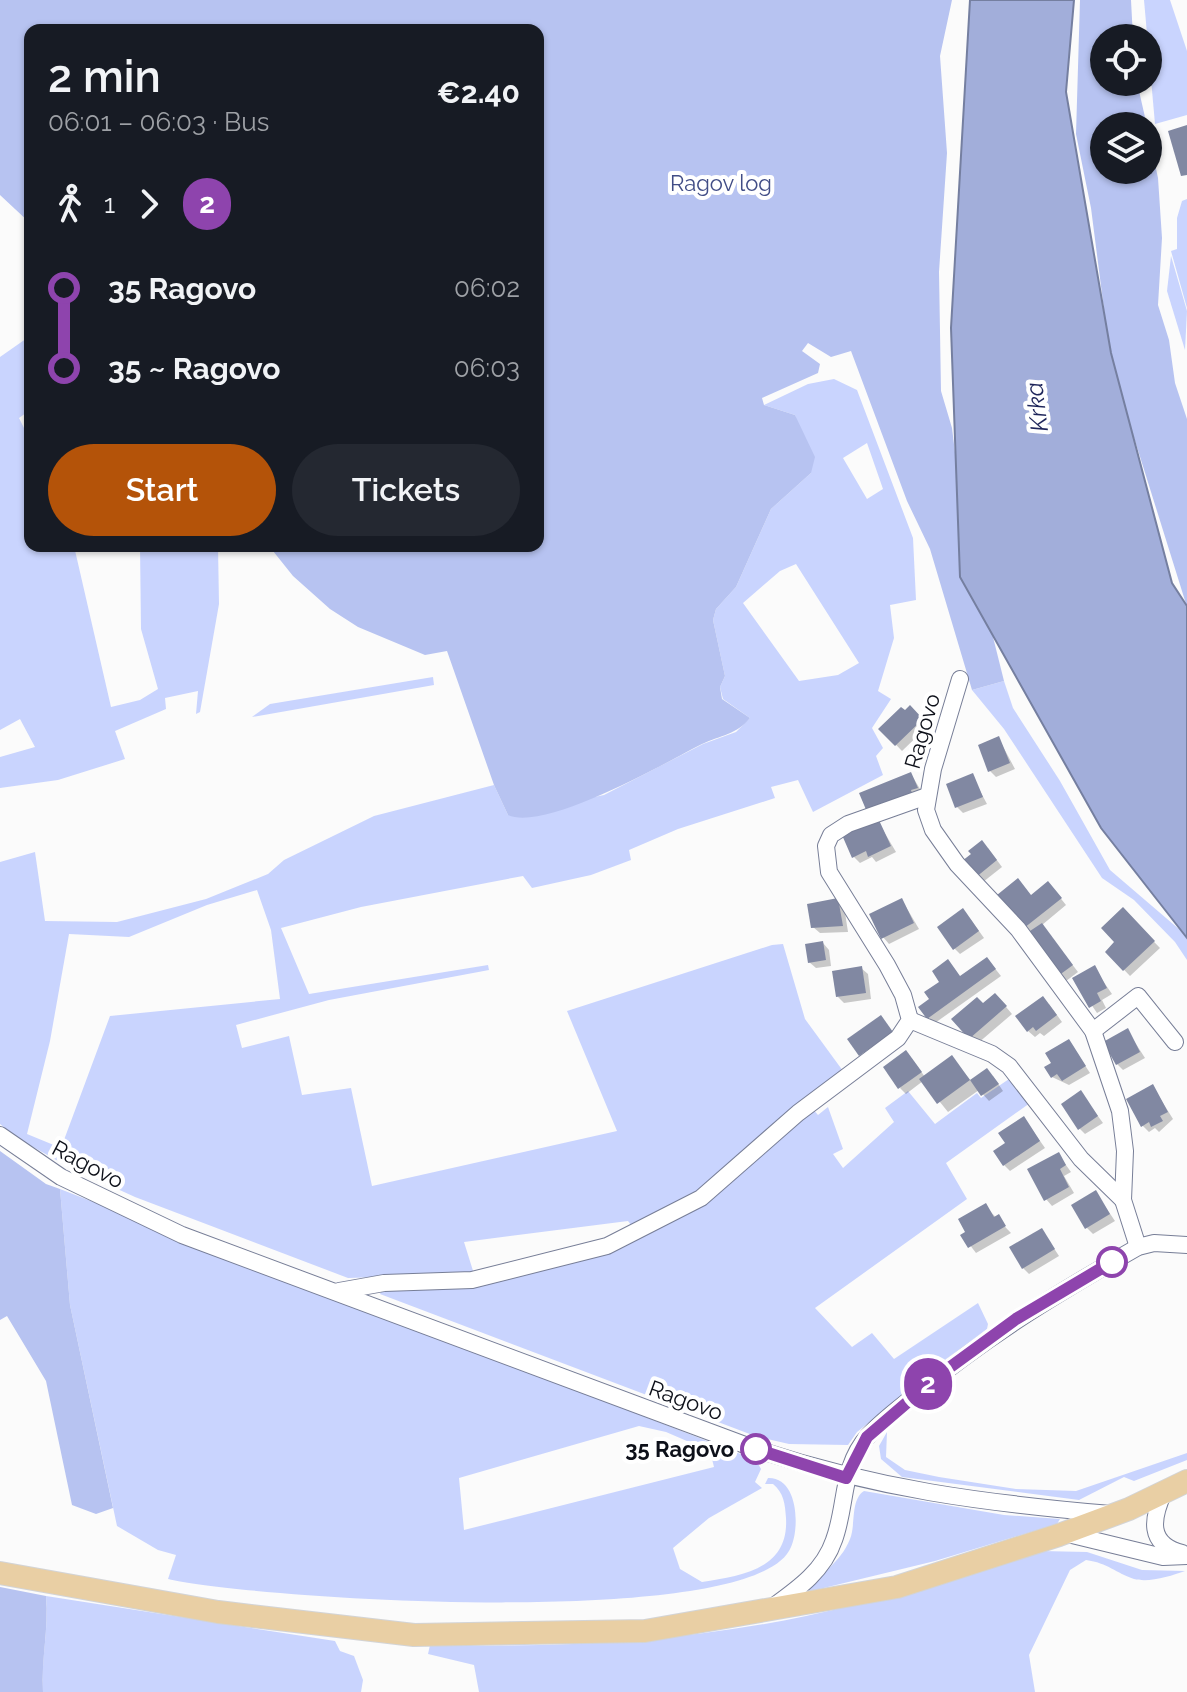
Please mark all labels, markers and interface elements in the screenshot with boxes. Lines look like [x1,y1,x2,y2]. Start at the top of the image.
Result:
map controls [1090,24,1162,184]
button: locate [1090,24,1162,96]
text: 2 min [48,51,161,102]
text: €2.40 [437,75,520,110]
text: 06:01 – 06:03 · Bus [48,107,269,137]
button: layers [1090,112,1162,184]
park label: Ragov log [670,170,772,196]
icon: walk [48,182,92,226]
icon: forward [127,182,171,226]
text: 2 [199,187,215,220]
text: 1 [104,189,115,219]
text: 35 Ragovo [108,271,256,306]
text: 06:02 [454,273,520,303]
text: 35 ~ Ragovo [108,351,280,386]
text: 06:03 [454,353,520,383]
water label: Krka [1019,380,1054,434]
button: Start [48,444,276,536]
button: Tickets [292,444,520,536]
street label: Ragovo [899,690,945,772]
street label: Ragovo [48,1134,128,1194]
unlabelled marker [1097,1247,1127,1277]
line badge: 2 [902,1358,954,1410]
text: 2 [920,1367,936,1400]
street label: Ragovo [645,1375,727,1425]
marker: 35 Ragovo [741,1434,771,1464]
place label: 35 Ragovo [625,1436,734,1462]

